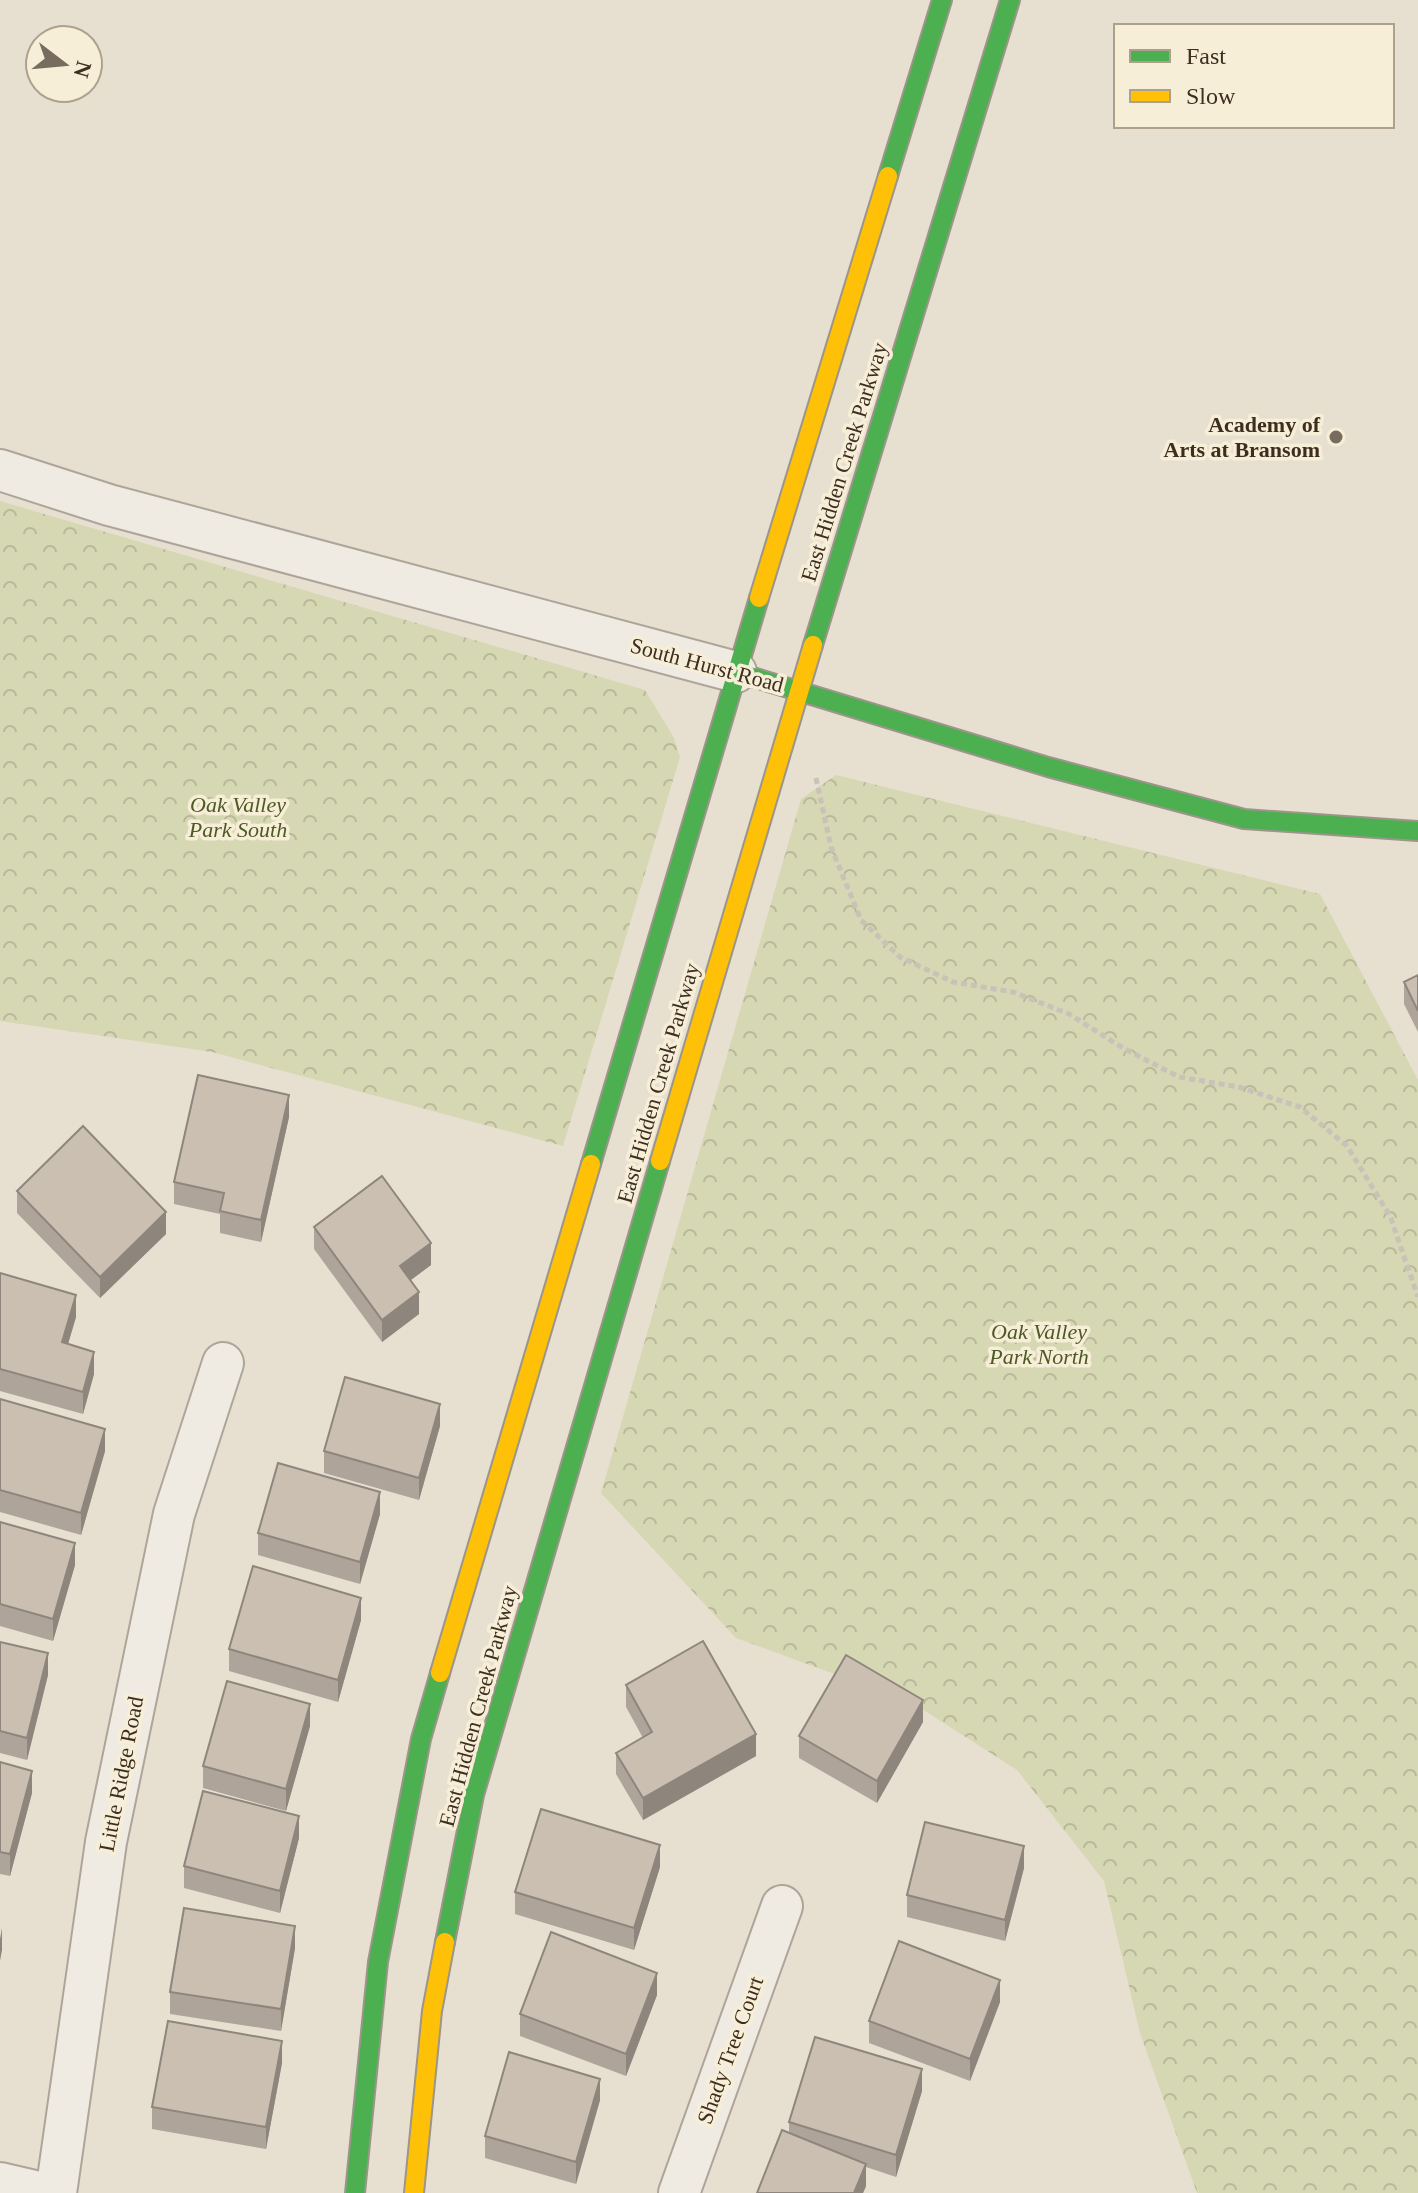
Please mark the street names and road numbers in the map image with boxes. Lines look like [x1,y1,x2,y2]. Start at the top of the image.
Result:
street label: East Hidden Creek Parkway [796,339,892,585]
street label: South Hurst Road [628,633,786,697]
street label: East Hidden Creek Parkway [612,960,704,1206]
street label: East Hidden Creek Parkway [434,1583,522,1829]
street label: Little Ridge Road [94,1694,148,1854]
street label: Shady Tree Court [692,1973,768,2127]

